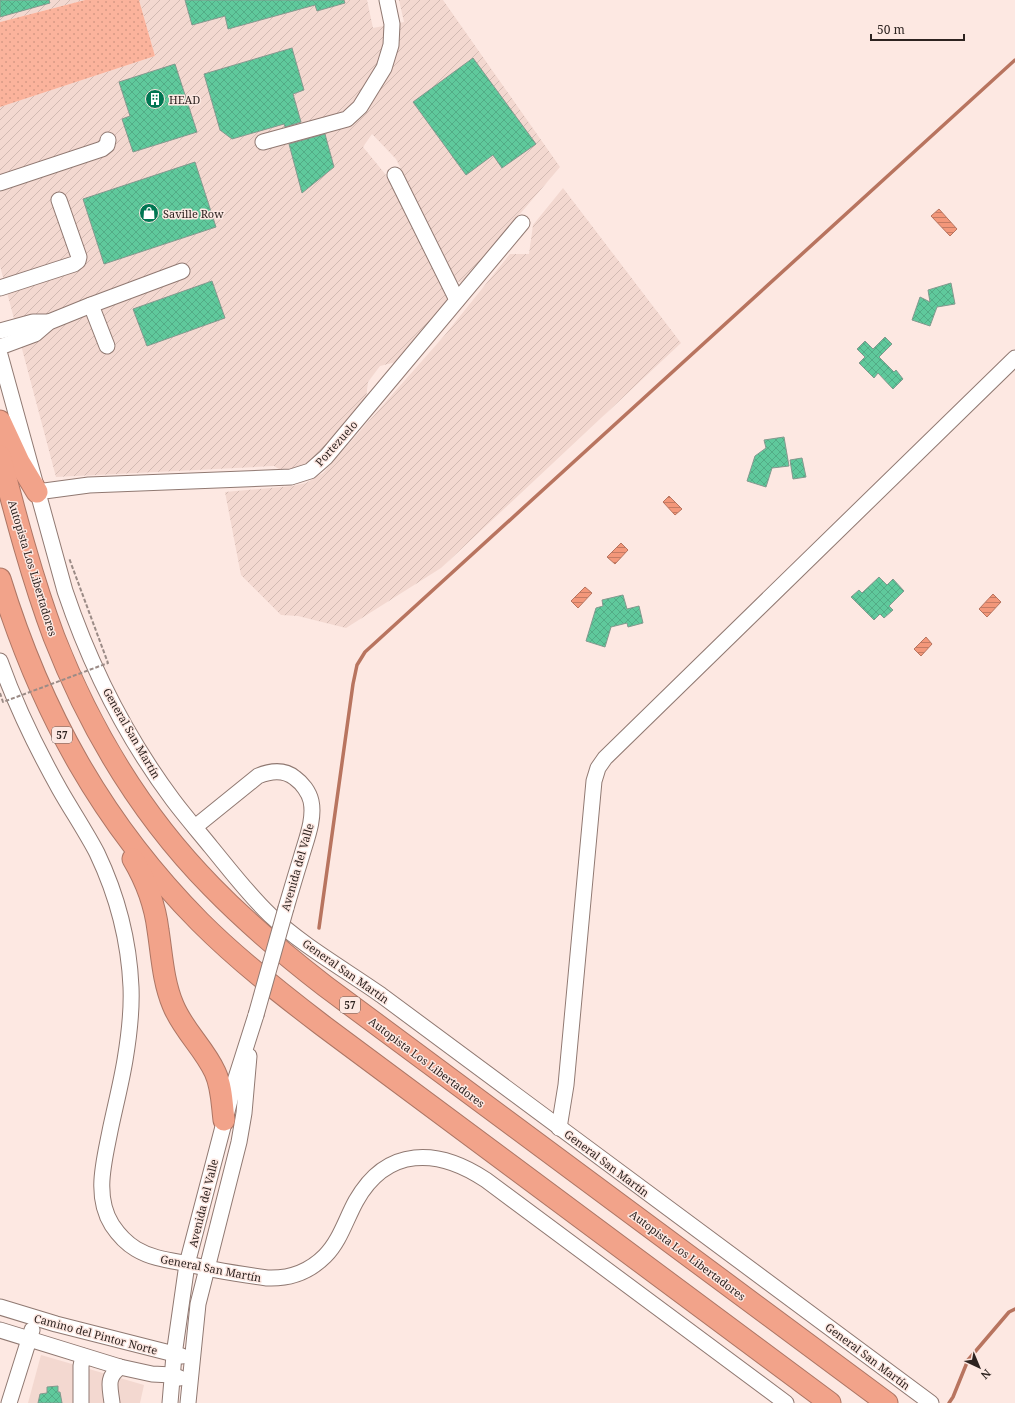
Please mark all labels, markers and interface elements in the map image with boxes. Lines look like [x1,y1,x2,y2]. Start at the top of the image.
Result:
scale bar [871,16,964,42]
text: 50 m [877,21,905,38]
building icon: HEAD [144,88,166,110]
place label: HEAD [169,92,200,107]
shop icon: Saville Row [138,202,160,224]
place label: Saville Row [163,206,224,221]
street label: Portezuelo [312,417,360,469]
street label: Autopista Los Libertadores [5,498,61,638]
street label: General San Martín [100,685,164,781]
road number: 57 [52,727,72,743]
street label: Avenida del Valle [277,821,317,912]
street label: General San Martín [300,935,392,1007]
road number: 57 [340,997,360,1013]
street label: Autopista Los Libertadores [366,1013,488,1111]
street label: General San Martín [562,1126,652,1200]
street label: Avenida del Valle [185,1157,221,1249]
street label: Autopista Los Libertadores [627,1206,749,1304]
street label: General San Martín [159,1251,263,1285]
street label: Camino del Pintor Norte [33,1310,160,1358]
street label: General San Martín [823,1319,913,1393]
north arrow [959,1347,999,1387]
text: N [978,1366,995,1383]

